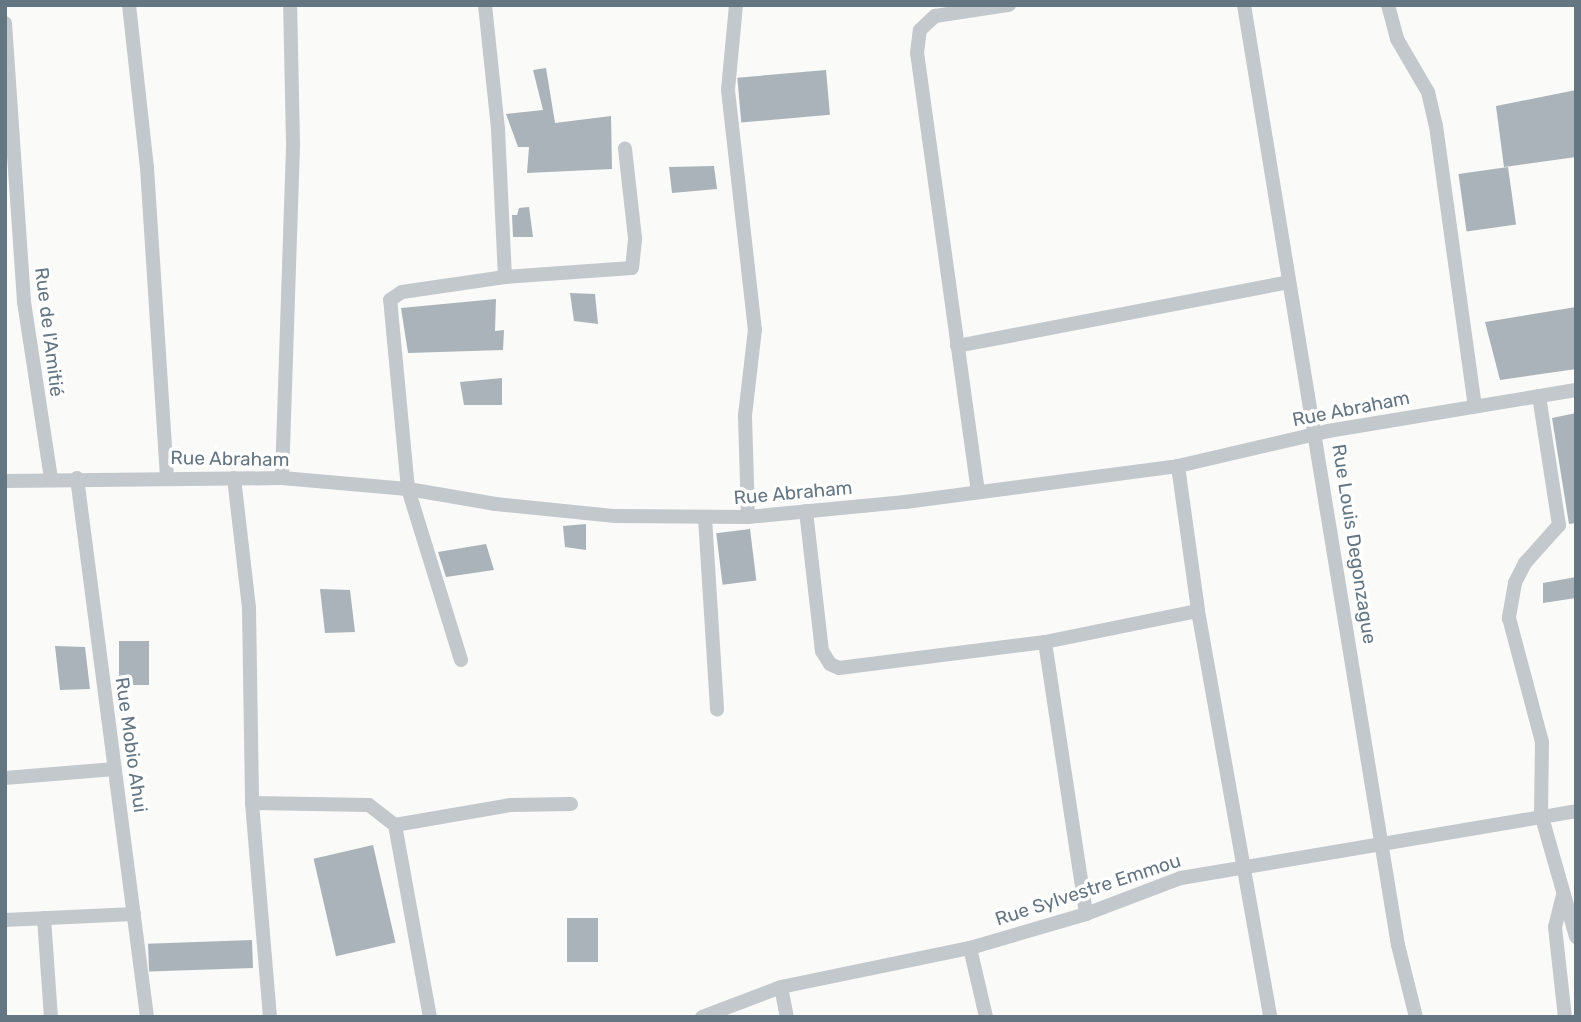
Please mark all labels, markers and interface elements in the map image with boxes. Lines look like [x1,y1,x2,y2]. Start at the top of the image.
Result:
street label: Rue de l'Amitié [30,266,68,398]
street label: Rue Abraham [1290,386,1412,432]
street label: Rue Louis Degonzague [1327,442,1381,646]
street label: Rue Abraham [170,447,290,471]
street label: Rue Abraham [732,476,854,510]
street label: Rue Mobio Ahui [110,676,152,814]
street label: Rue Sylvestre Emmou [992,849,1184,931]

